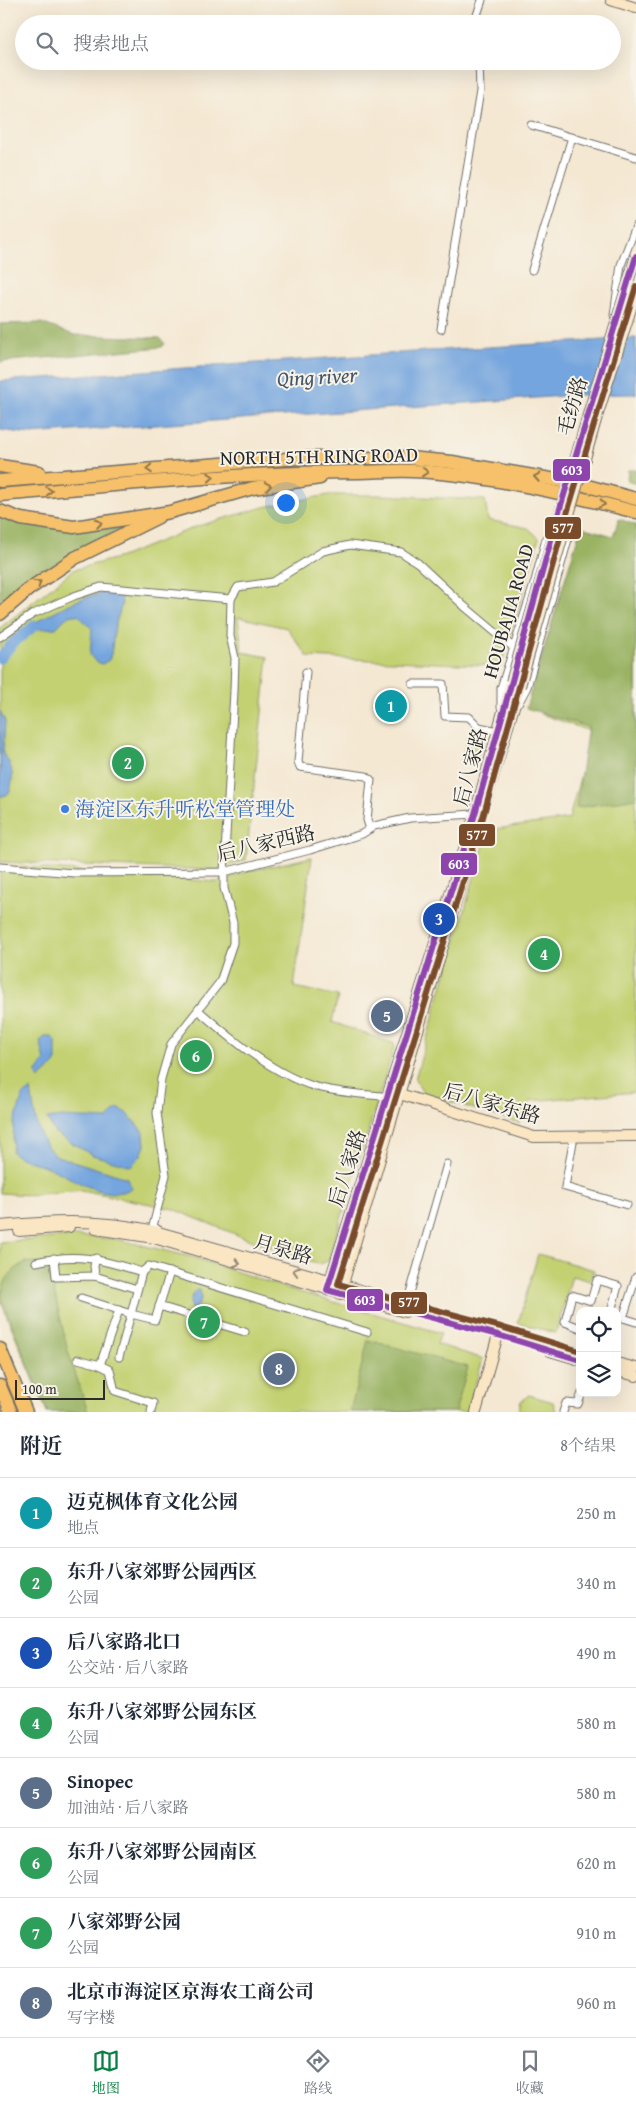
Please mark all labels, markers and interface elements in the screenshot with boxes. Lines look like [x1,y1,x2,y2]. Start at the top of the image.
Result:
search box [15,15,621,70]
icon: search [33,29,61,57]
text: 搜索地点 [73,29,149,57]
water label: Qing river [276,359,359,394]
street label: 毛纺路 [549,373,594,439]
street label: NORTH 5TH RING ROAD [220,439,418,472]
line badge: 603 [552,458,591,482]
text: 603 [561,460,583,480]
one-way arrow [145,463,153,474]
one-way arrow [422,467,430,478]
one-way arrow [207,472,215,483]
one-way arrow [533,472,542,482]
one-way arrow [264,481,272,492]
one-way arrow [45,485,53,496]
your location [273,490,299,516]
one-way arrow [598,498,607,509]
line badge: 577 [544,516,582,540]
one-way arrow [95,518,103,528]
text: 577 [552,518,574,538]
street label: HOUBAJIA ROAD [475,540,541,681]
one-way arrow [32,580,42,589]
pin: 1 [375,687,407,725]
street label: 后八家路 [445,724,494,809]
pin: 2 [112,744,144,782]
place label: 海淀区东升听松堂管理处 [75,794,295,823]
marker: 海淀区东升听松堂管理处 [59,803,71,815]
street label: 后八家西路 [214,817,318,868]
line badge: 577 [458,823,496,847]
text: 577 [466,825,488,845]
line badge: 603 [440,852,478,876]
text: 603 [448,854,470,874]
pin: 3 [423,900,455,938]
pin: 4 [528,935,560,973]
pin: 5 [371,997,403,1035]
pin: 6 [180,1037,212,1075]
street label: 后八家东路 [440,1075,544,1130]
street label: 后八家路 [320,1125,373,1210]
street label: 月泉路 [250,1226,316,1271]
one-way arrow [232,1257,240,1267]
one-way arrow [293,1266,301,1276]
line badge: 603 [346,1288,384,1312]
text: 603 [354,1290,376,1310]
line badge: 577 [390,1291,428,1315]
text: 577 [398,1292,420,1312]
pin: 7 [188,1303,220,1341]
map controls [576,1307,621,1397]
button: locate [576,1307,621,1352]
pin: 8 [263,1350,295,1388]
button: layers [576,1352,621,1397]
scale bar [15,1377,105,1400]
text: 100 m [22,1379,57,1399]
text: 附近 [20,1430,62,1461]
text: 8个结果 [560,1433,616,1457]
text: 迈克枫体育文化公园 [67,1487,238,1515]
text: 1 [32,1501,40,1525]
text: 250 m [576,1501,616,1525]
text: 地点 [67,1515,99,1539]
text: 东升八家郊野公园西区 [67,1557,257,1585]
text: 2 [32,1571,40,1595]
text: 340 m [576,1571,616,1595]
text: 公园 [67,1585,99,1609]
text: 后八家路北口 [67,1627,181,1655]
text: 3 [32,1641,40,1665]
text: 490 m [576,1641,616,1665]
text: 公交站 · 后八家路 [67,1655,189,1679]
text: 东升八家郊野公园东区 [67,1697,257,1725]
text: 4 [32,1711,40,1735]
text: 580 m [576,1711,616,1735]
text: 公园 [67,1725,99,1749]
text: Sinopec [67,1767,133,1795]
text: 5 [32,1781,40,1805]
text: 580 m [576,1781,616,1805]
text: 加油站 · 后八家路 [67,1795,189,1819]
text: 东升八家郊野公园南区 [67,1837,257,1865]
text: 6 [32,1851,40,1875]
text: 620 m [576,1851,616,1875]
text: 公园 [67,1865,99,1889]
text: 八家郊野公园 [67,1907,181,1935]
text: 7 [32,1921,40,1945]
text: 910 m [576,1921,616,1945]
text: 公园 [67,1935,99,1959]
text: 北京市海淀区京海农工商公司 [67,1977,314,2005]
text: 8 [32,1991,40,2015]
text: 960 m [576,1991,616,2015]
text: 写字楼 [67,2005,115,2029]
tab: 地图 [92,2047,120,2098]
tab: 路线 [304,2047,332,2098]
tab: 收藏 [516,2047,544,2098]

